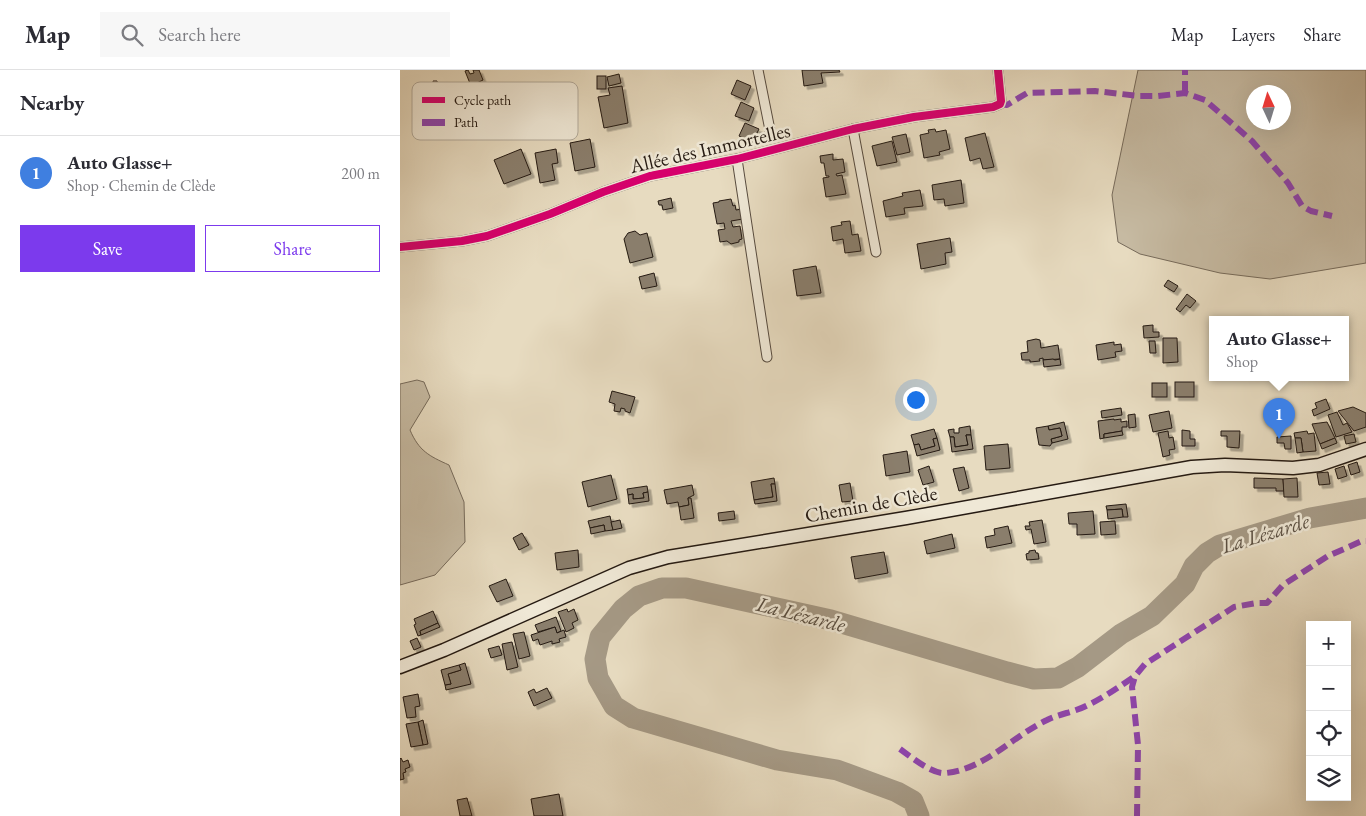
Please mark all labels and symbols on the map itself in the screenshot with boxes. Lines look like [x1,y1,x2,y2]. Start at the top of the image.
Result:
legend [412,82,578,140]
north arrow [1246,85,1291,130]
text: Cycle path [454,91,511,109]
text: Path [454,113,478,131]
street label: Allée des Immortelles [626,117,793,179]
your location [903,387,929,413]
pin: 1 [1263,398,1295,439]
street label: Chemin de Clède [803,480,939,528]
water label: La Lézarde [1217,507,1313,559]
water label: La Lézarde [753,590,849,638]

